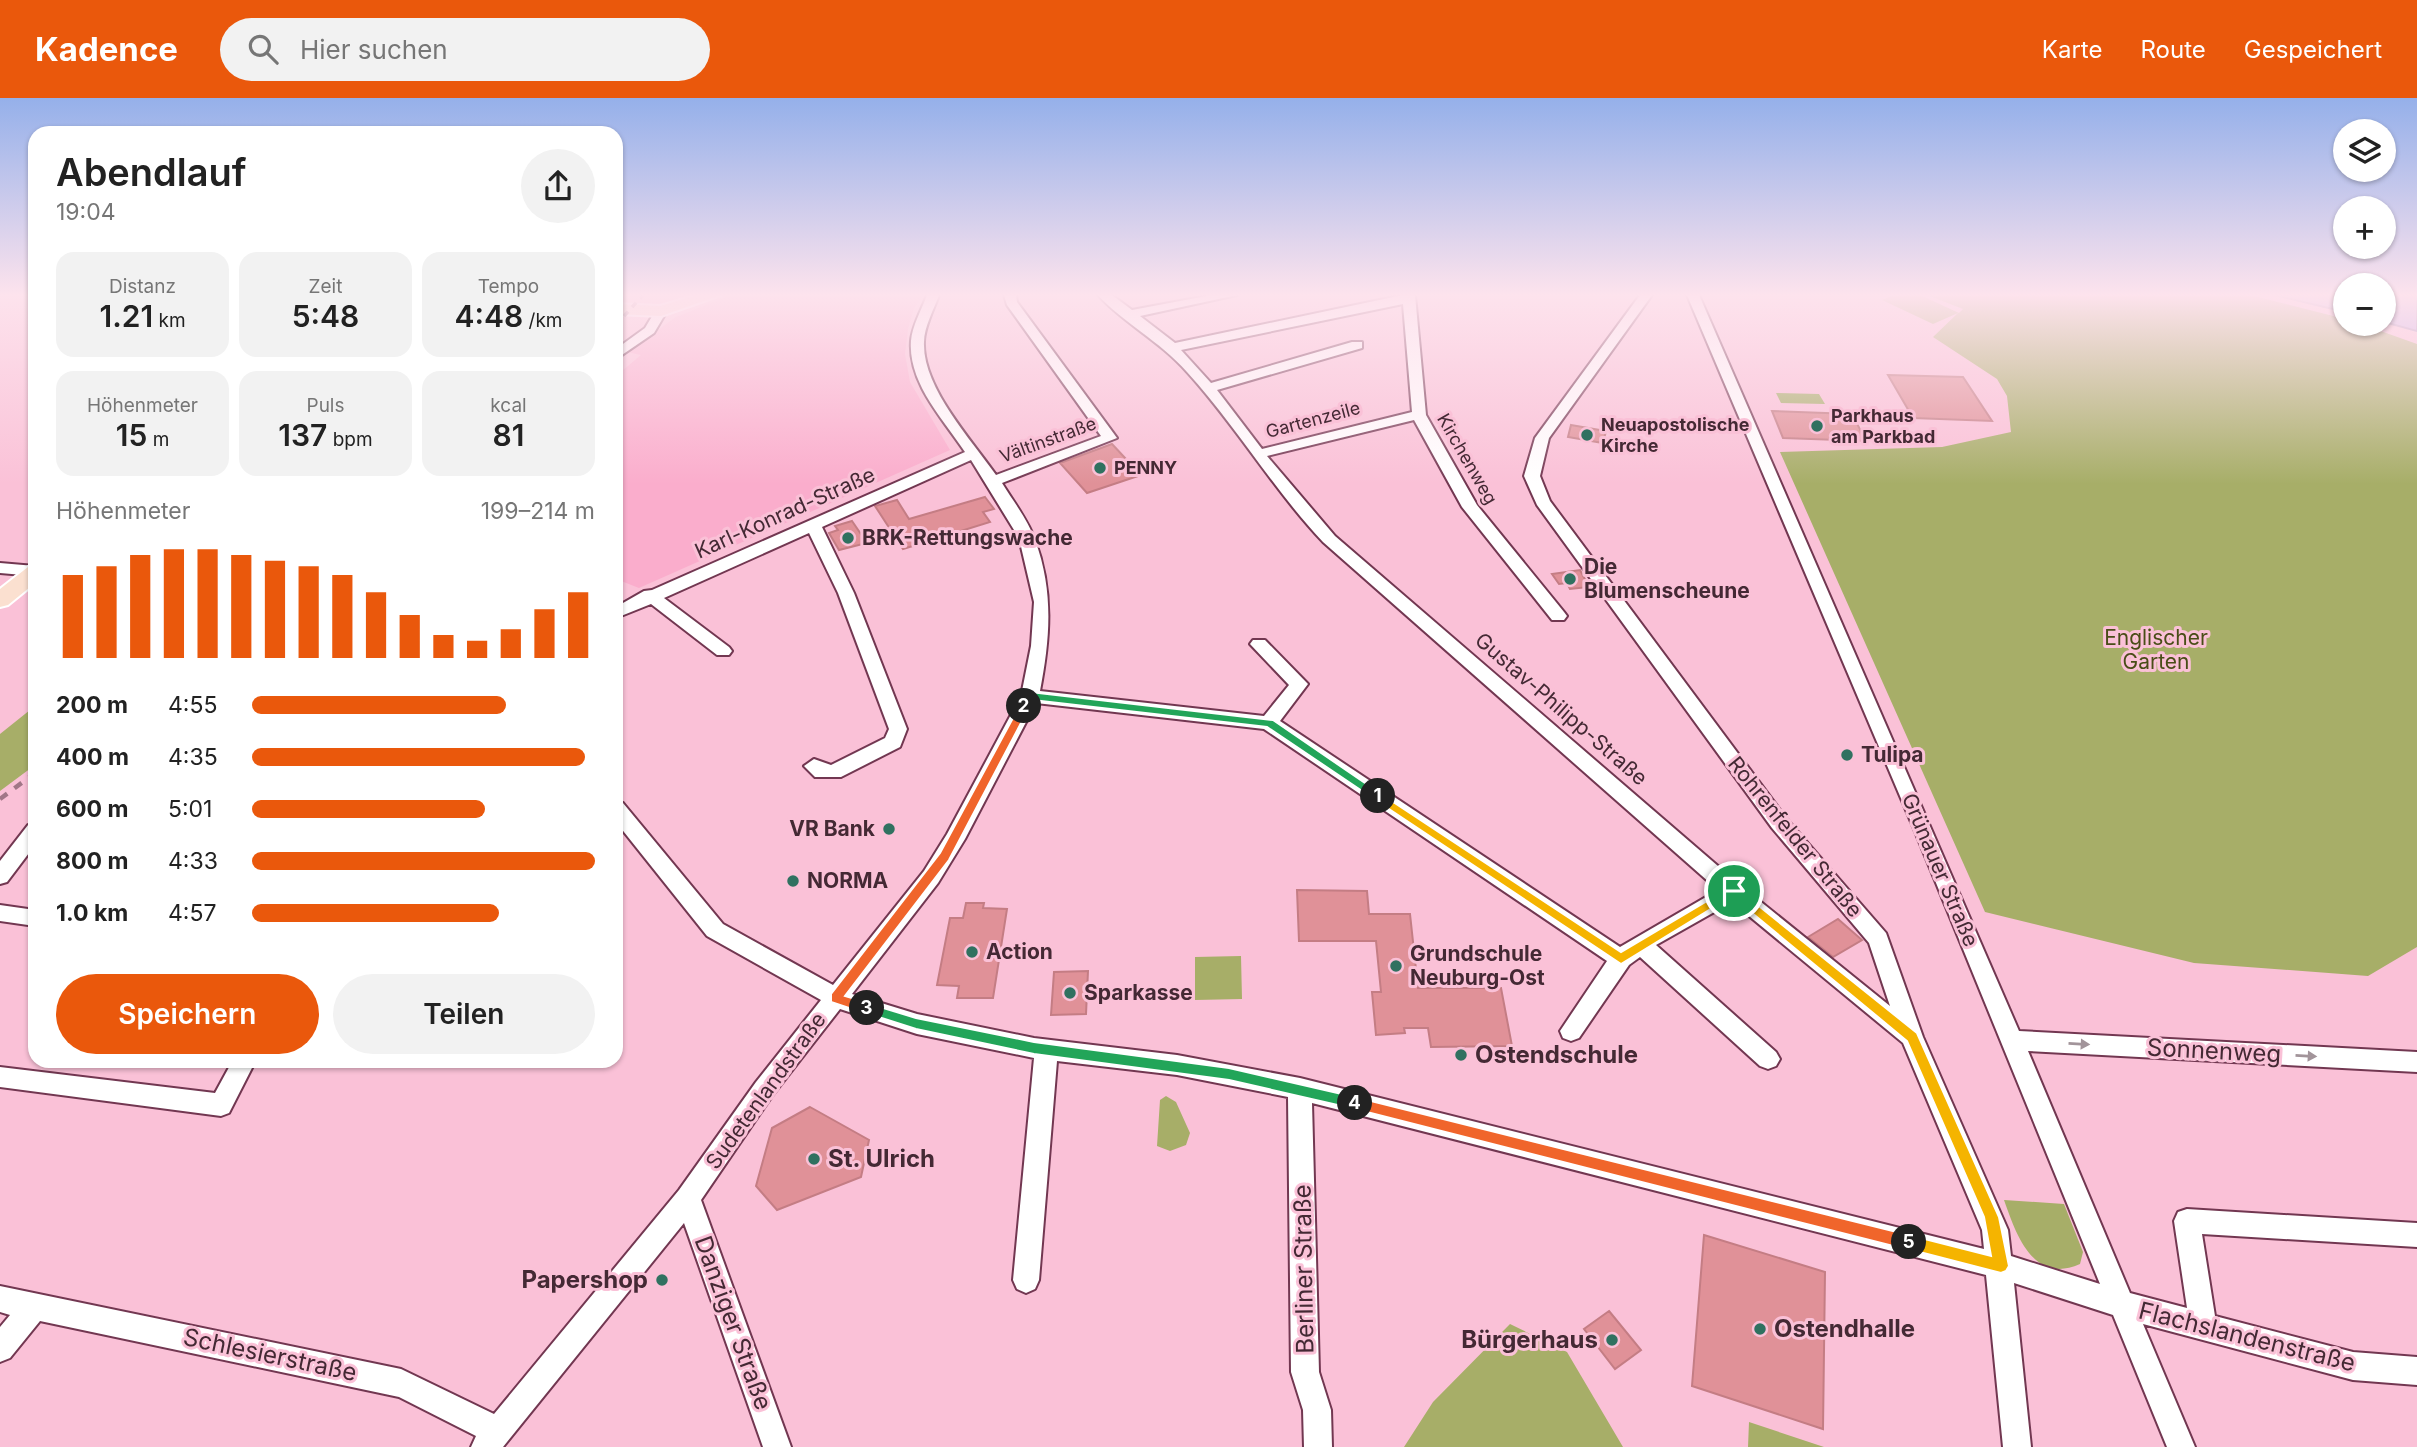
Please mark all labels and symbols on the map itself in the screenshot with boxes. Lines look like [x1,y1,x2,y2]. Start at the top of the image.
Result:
street label: Gartenzeile [1263,397,1362,442]
place label: Parkhaus am Parkbad [1831,405,1935,447]
street label: Kirchenweg [1433,410,1502,508]
street label: Vältinstraße [997,412,1099,467]
place label: Neuapostolische Kirche [1601,414,1750,456]
marker: Parkhaus am Parkbad [1809,418,1825,434]
marker: Neuapostolische Kirche [1579,427,1595,443]
place label: PENNY [1114,457,1177,478]
marker: PENNY [1092,460,1108,476]
street label: Karl-Konrad-Straße [691,462,879,564]
place label: BRK-Rettungswache [862,525,1073,550]
marker: BRK-Rettungswache [840,530,856,546]
place label: Die Blumenscheune [1584,554,1750,603]
marker: Die Blumenscheune [1562,571,1578,587]
park label: Englischer Garten [2104,625,2208,674]
street label: Gustav-Philipp-Straße [1470,627,1653,790]
pin: 2 [1006,688,1042,724]
place label: Tulipa [1861,742,1924,767]
marker: Tulipa [1839,747,1855,763]
street label: Rohrenfelder Straße [1723,751,1868,922]
pin: 1 [1360,778,1396,814]
street label: Grünauer Straße [1897,789,1984,950]
place label: VR Bank [789,816,876,841]
marker: VR Bank [881,821,897,837]
pin [1704,861,1764,921]
place label: NORMA [807,868,889,893]
marker: NORMA [785,873,801,889]
place label: Action [986,939,1053,964]
place label: Grundschule Neuburg-Ost [1410,941,1545,990]
marker: Action [964,944,980,960]
marker: Grundschule Neuburg-Ost [1388,958,1404,974]
place label: Sparkasse [1084,980,1193,1005]
marker: Sparkasse [1062,985,1078,1001]
pin: 3 [850,990,884,1026]
street label: Sudetenlandstraße [700,1008,831,1174]
street label: Sonnenweg [2146,1033,2282,1068]
one-way arrow [2068,1039,2090,1050]
place label: Ostendschule [1475,1040,1638,1069]
marker: Ostendschule [1453,1047,1469,1063]
one-way arrow [2296,1051,2318,1062]
pin: 4 [1338,1086,1372,1121]
place label: St. Ulrich [828,1144,935,1173]
marker: St. Ulrich [806,1151,822,1167]
street label: Berliner Straße [1288,1184,1319,1354]
pin: 5 [1892,1224,1926,1260]
street label: Danziger Straße [689,1232,778,1414]
place label: Papershop [521,1265,648,1294]
marker: Papershop [654,1272,670,1288]
street label: Flachslandenstraße [2136,1296,2358,1377]
place label: Ostendhalle [1774,1314,1915,1343]
marker: Ostendhalle [1752,1321,1768,1337]
street label: Schlesierstraße [181,1322,359,1387]
place label: Bürgerhaus [1461,1325,1598,1354]
marker: Bürgerhaus [1604,1332,1620,1348]

